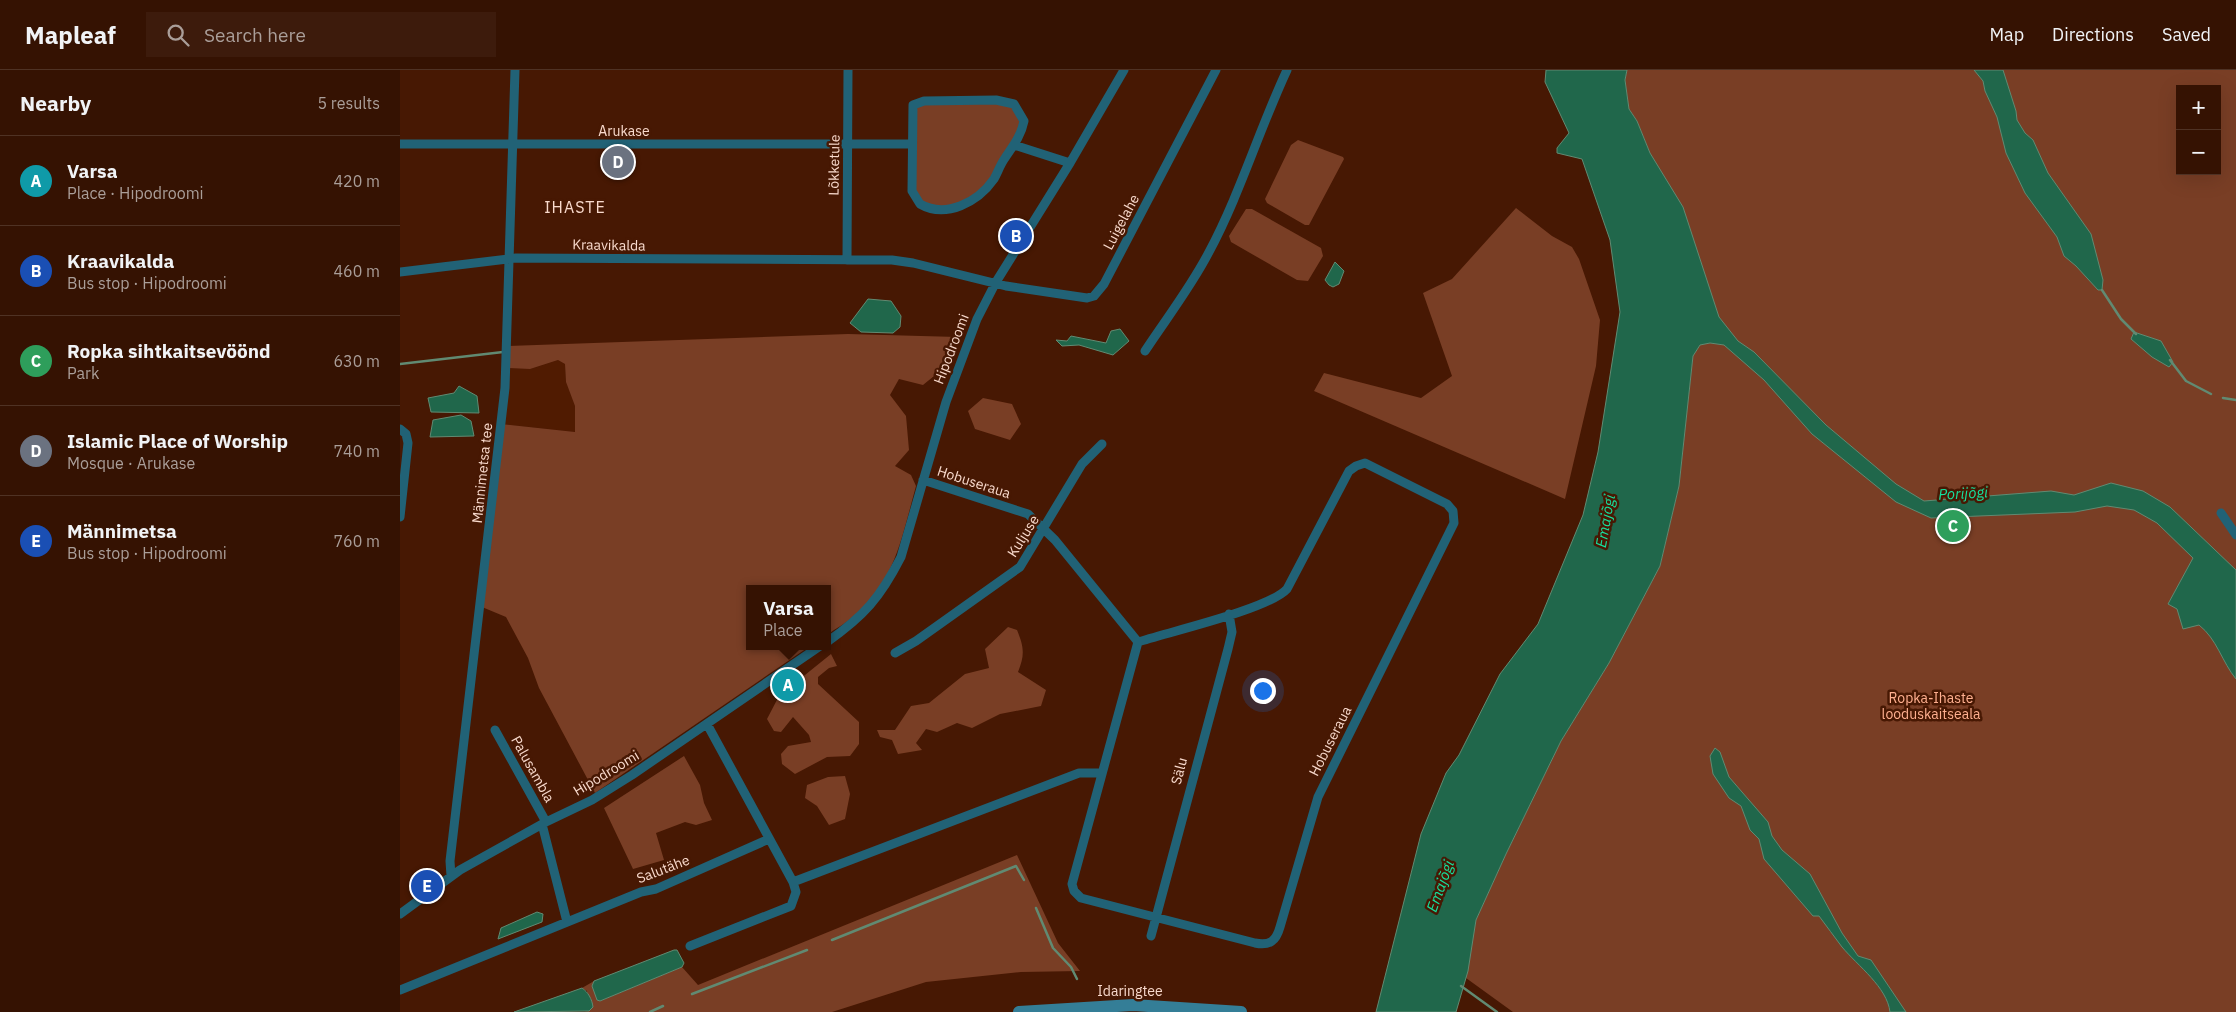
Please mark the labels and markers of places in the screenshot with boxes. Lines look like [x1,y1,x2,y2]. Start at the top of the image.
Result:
pin: D [602,143,634,181]
pin: B [1000,217,1032,255]
pin: C [1937,507,1969,545]
pin: A [772,666,804,704]
pin: E [411,867,443,905]

